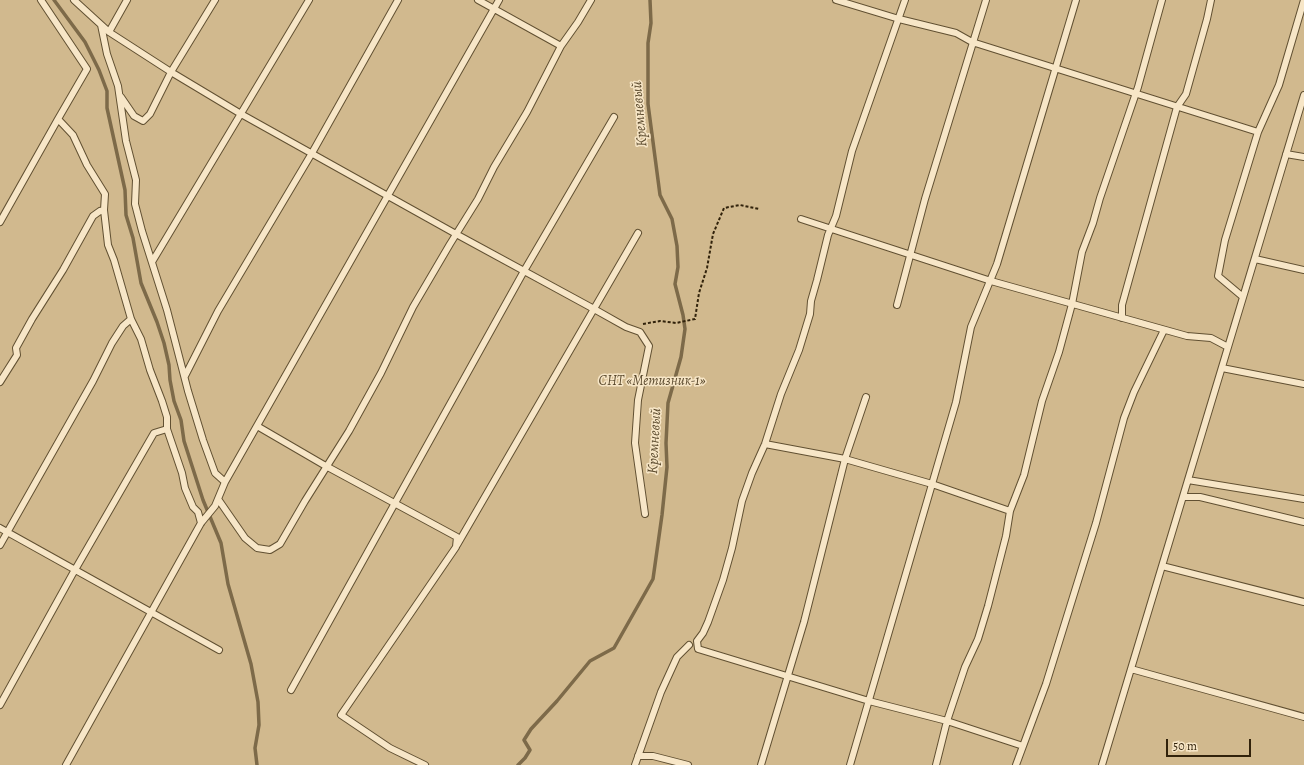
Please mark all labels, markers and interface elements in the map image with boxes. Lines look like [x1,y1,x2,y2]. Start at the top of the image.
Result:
water label: Кремневый [628,80,652,148]
park label: СНТ «Метизник-1» [598,374,706,390]
water label: Кремневый [644,408,666,474]
scale bar [1168,731,1253,757]
text: 50 m [1173,738,1197,754]

